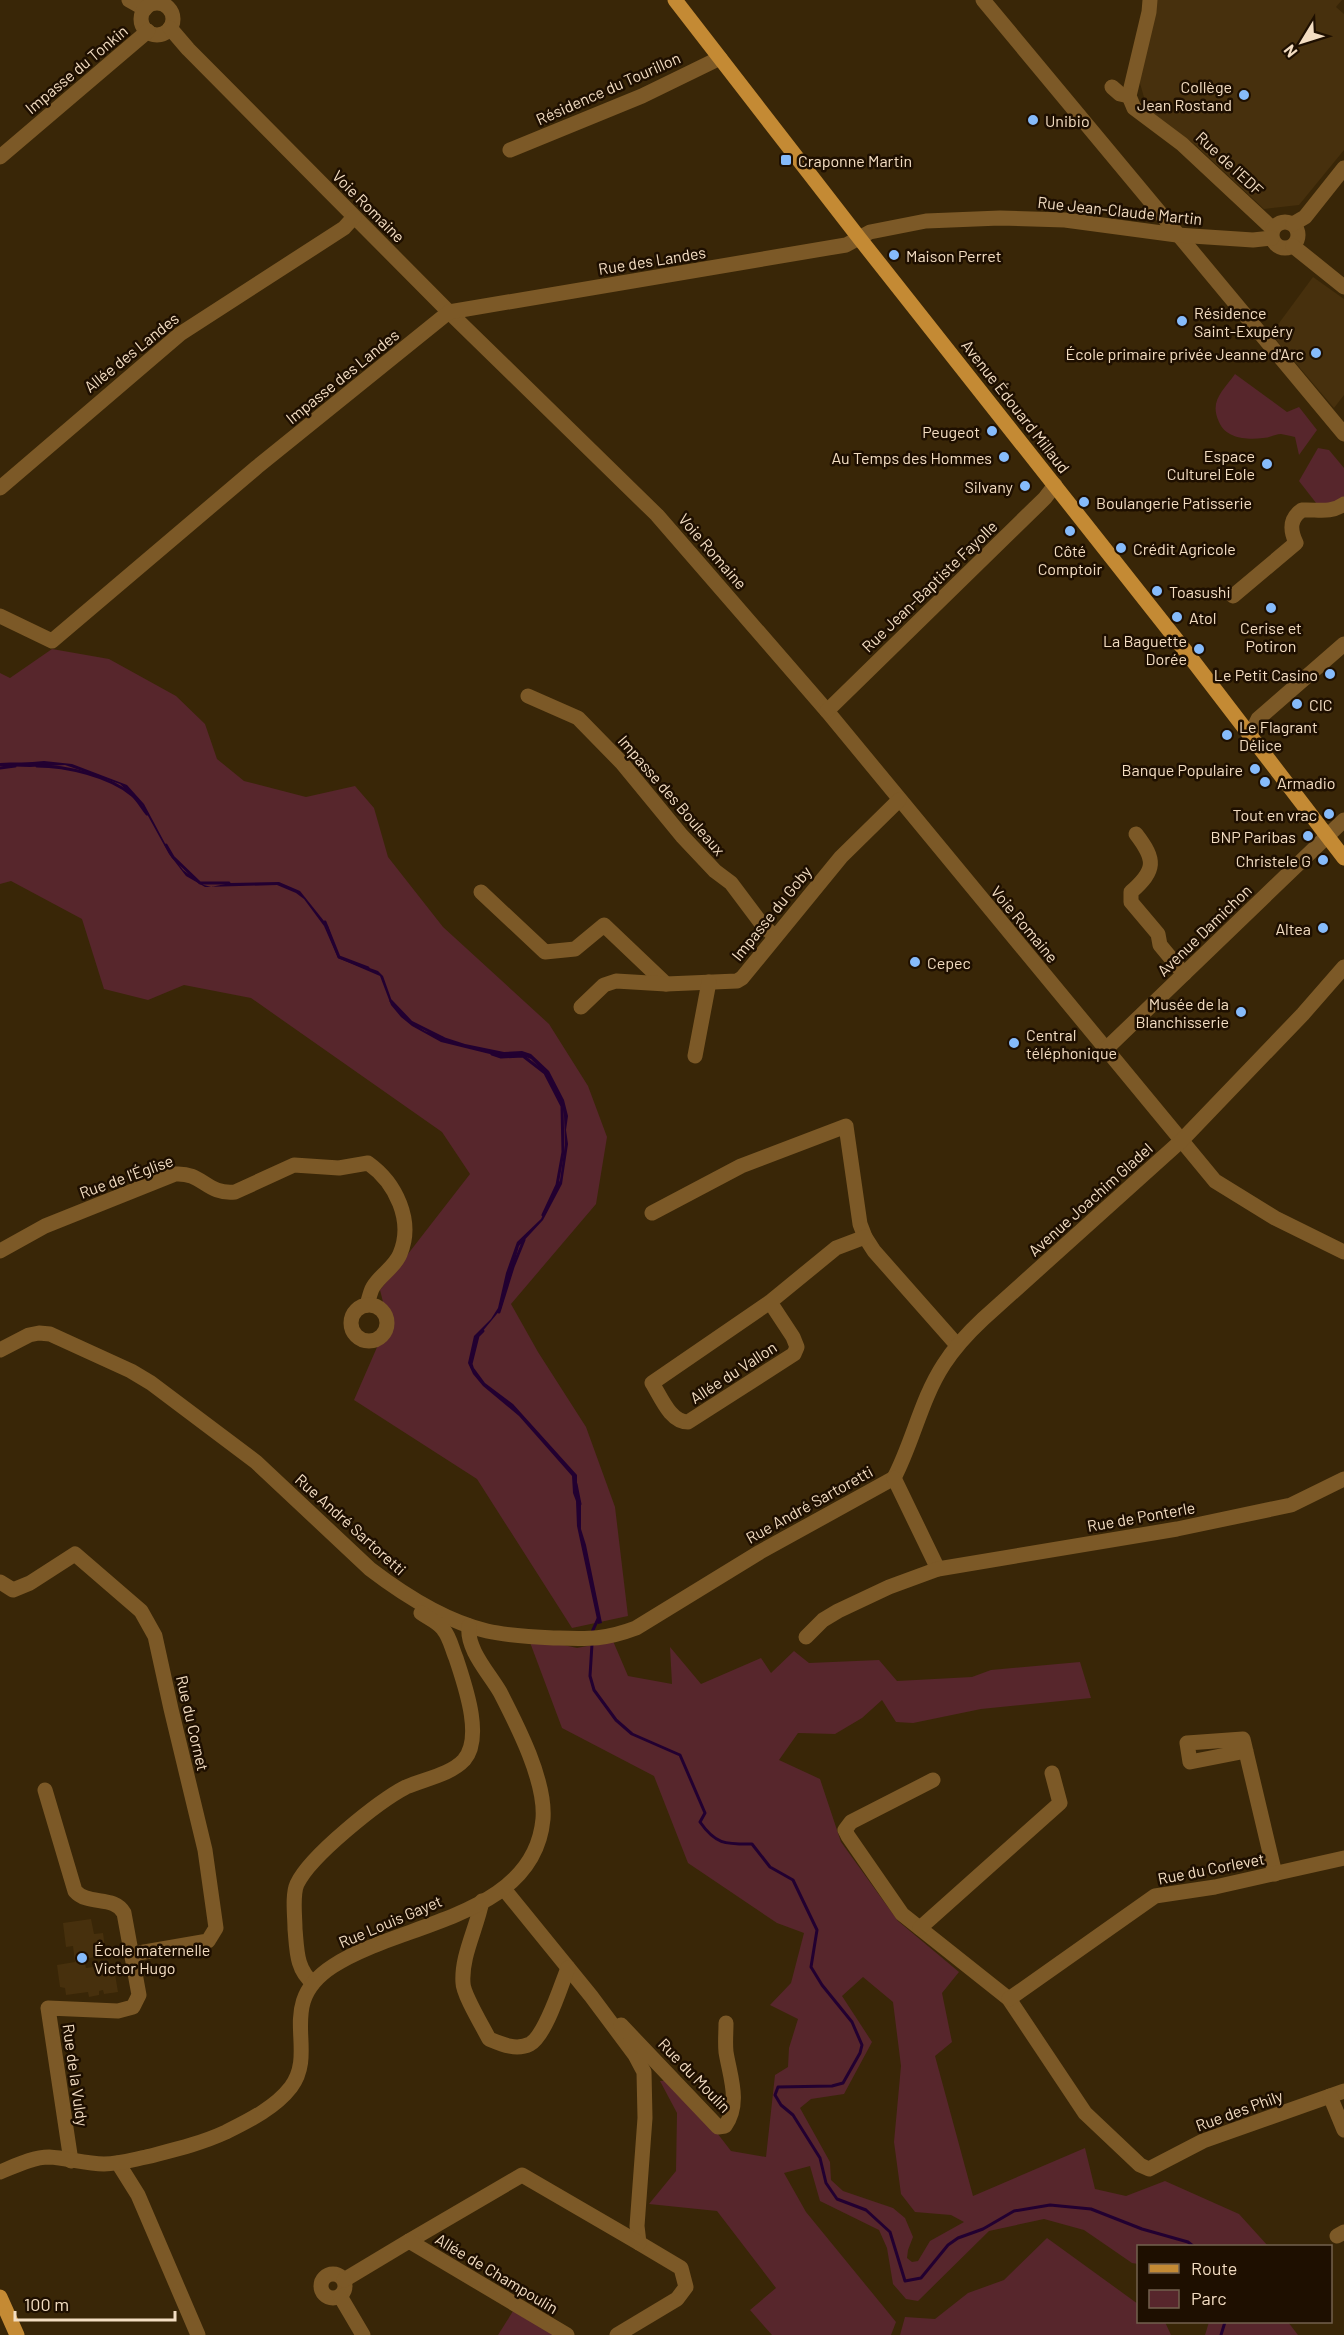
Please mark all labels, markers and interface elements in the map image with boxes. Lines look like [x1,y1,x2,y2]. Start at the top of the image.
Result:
north arrow [1272,12,1332,72]
street label: Impasse du Tonkin [21,21,131,117]
text: N [1279,42,1301,62]
street label: Résidence du Tourillon [533,48,683,128]
place label: Collège Jean Rostand [1137,77,1232,114]
marker: Collège Jean Rostand [1237,88,1251,102]
place label: Unibio [1045,111,1090,130]
marker: Unibio [1026,113,1040,127]
street label: Rue de l'EDF [1192,127,1268,199]
place label: Craponne Martin [798,151,912,170]
marker: Craponne Martin [779,153,793,167]
street label: Voie Romaine [329,166,409,246]
street label: Rue Jean-Claude Martin [1037,192,1203,228]
street label: Rue des Landes [597,242,707,278]
place label: Maison Perret [906,246,1001,265]
marker: Maison Perret [887,248,901,262]
place label: Résidence Saint-Exupéry [1194,303,1293,340]
street label: Allée des Landes [80,308,182,396]
marker: Résidence Saint-Exupéry [1175,314,1189,328]
street label: Impasse des Landes [282,325,402,427]
street label: Avenue Édouard Millaud [958,336,1074,476]
place label: École primaire privée Jeanne d'Arc [1066,344,1304,363]
marker: École primaire privée Jeanne d'Arc [1309,346,1323,360]
place label: Peugeot [922,422,980,441]
marker: Peugeot [985,424,999,438]
place label: Espace Culturel Eole [1167,446,1255,483]
place label: Au Temps des Hommes [831,448,992,467]
marker: Au Temps des Hommes [997,450,1011,464]
marker: Espace Culturel Eole [1260,457,1274,471]
place label: Silvany [964,477,1014,496]
marker: Silvany [1018,479,1032,493]
place label: Boulangerie Patisserie [1096,493,1252,512]
marker: Boulangerie Patisserie [1077,495,1091,509]
street label: Voie Romaine [675,509,751,593]
street label: Rue Jean-Baptiste Fayolle [857,516,1001,656]
marker: Côté Comptoir [1063,524,1077,538]
place label: Crédit Agricole [1133,539,1236,558]
place label: Côté Comptoir [1038,541,1103,578]
marker: Crédit Agricole [1114,541,1128,555]
place label: Toasushi [1169,582,1231,601]
marker: Toasushi [1150,584,1164,598]
marker: Cerise et Potiron [1264,601,1278,615]
place label: Atol [1189,608,1217,627]
marker: Atol [1170,610,1184,624]
place label: Cerise et Potiron [1240,618,1302,655]
place label: La Baguette Dorée [1103,631,1187,668]
marker: La Baguette Dorée [1192,642,1206,656]
place label: Le Petit Casino [1214,665,1318,684]
marker: Le Petit Casino [1323,667,1337,681]
place label: CIC [1309,695,1333,714]
marker: CIC [1290,697,1304,711]
place label: Le Flagrant Délice [1239,717,1318,754]
marker: Le Flagrant Délice [1220,728,1234,742]
street label: Impasse des Bouleaux [615,731,730,859]
place label: Banque Populaire [1122,760,1243,779]
marker: Banque Populaire [1248,762,1262,776]
place label: Armadio [1277,773,1335,792]
marker: Armadio [1258,775,1272,789]
place label: Tout en vrac [1232,805,1317,824]
marker: Tout en vrac [1322,807,1336,821]
place label: BNP Paribas [1211,827,1296,846]
marker: BNP Paribas [1301,829,1315,843]
place label: Christele G [1236,851,1311,870]
marker: Christele G [1316,853,1330,867]
street label: Impasse du Goby [727,861,815,964]
street label: Avenue Damichon [1153,880,1255,980]
street label: Voie Romaine [987,882,1063,966]
place label: Altea [1275,919,1311,938]
marker: Altea [1316,921,1330,935]
place label: Cepec [927,953,971,972]
marker: Cepec [908,955,922,969]
place label: Musée de la Blanchisserie [1135,994,1229,1031]
marker: Musée de la Blanchisserie [1234,1005,1248,1019]
place label: Central téléphonique [1026,1025,1117,1062]
marker: Central téléphonique [1007,1036,1021,1050]
street label: Avenue Joachim Gladel [1024,1138,1156,1260]
street label: Rue de l'Église [76,1150,176,1202]
street label: Allée du Vallon [686,1337,780,1407]
street label: Rue André Sartoretti [742,1461,876,1547]
street label: Rue André Sartoretti [292,1469,410,1579]
street label: Rue de Ponterle [1086,1497,1196,1535]
street label: Rue du Cornet [173,1673,213,1773]
street label: Rue du Corlevet [1156,1848,1266,1888]
street label: Rue Louis Gayet [335,1891,445,1951]
place label: École maternelle Victor Hugo [94,1940,210,1977]
marker: École maternelle Victor Hugo [75,1951,89,1965]
street label: Rue de la Vuldy [59,2023,93,2128]
street label: Rue du Moulin [655,2034,735,2116]
street label: Rue des Phily [1193,2085,1286,2135]
street label: Allée de Champoulin [432,2229,562,2317]
legend [1137,2245,1332,2323]
text: Route [1191,2257,1237,2279]
scale bar [15,2284,176,2322]
text: Parc [1191,2287,1227,2309]
text: 100 m [24,2293,69,2315]

